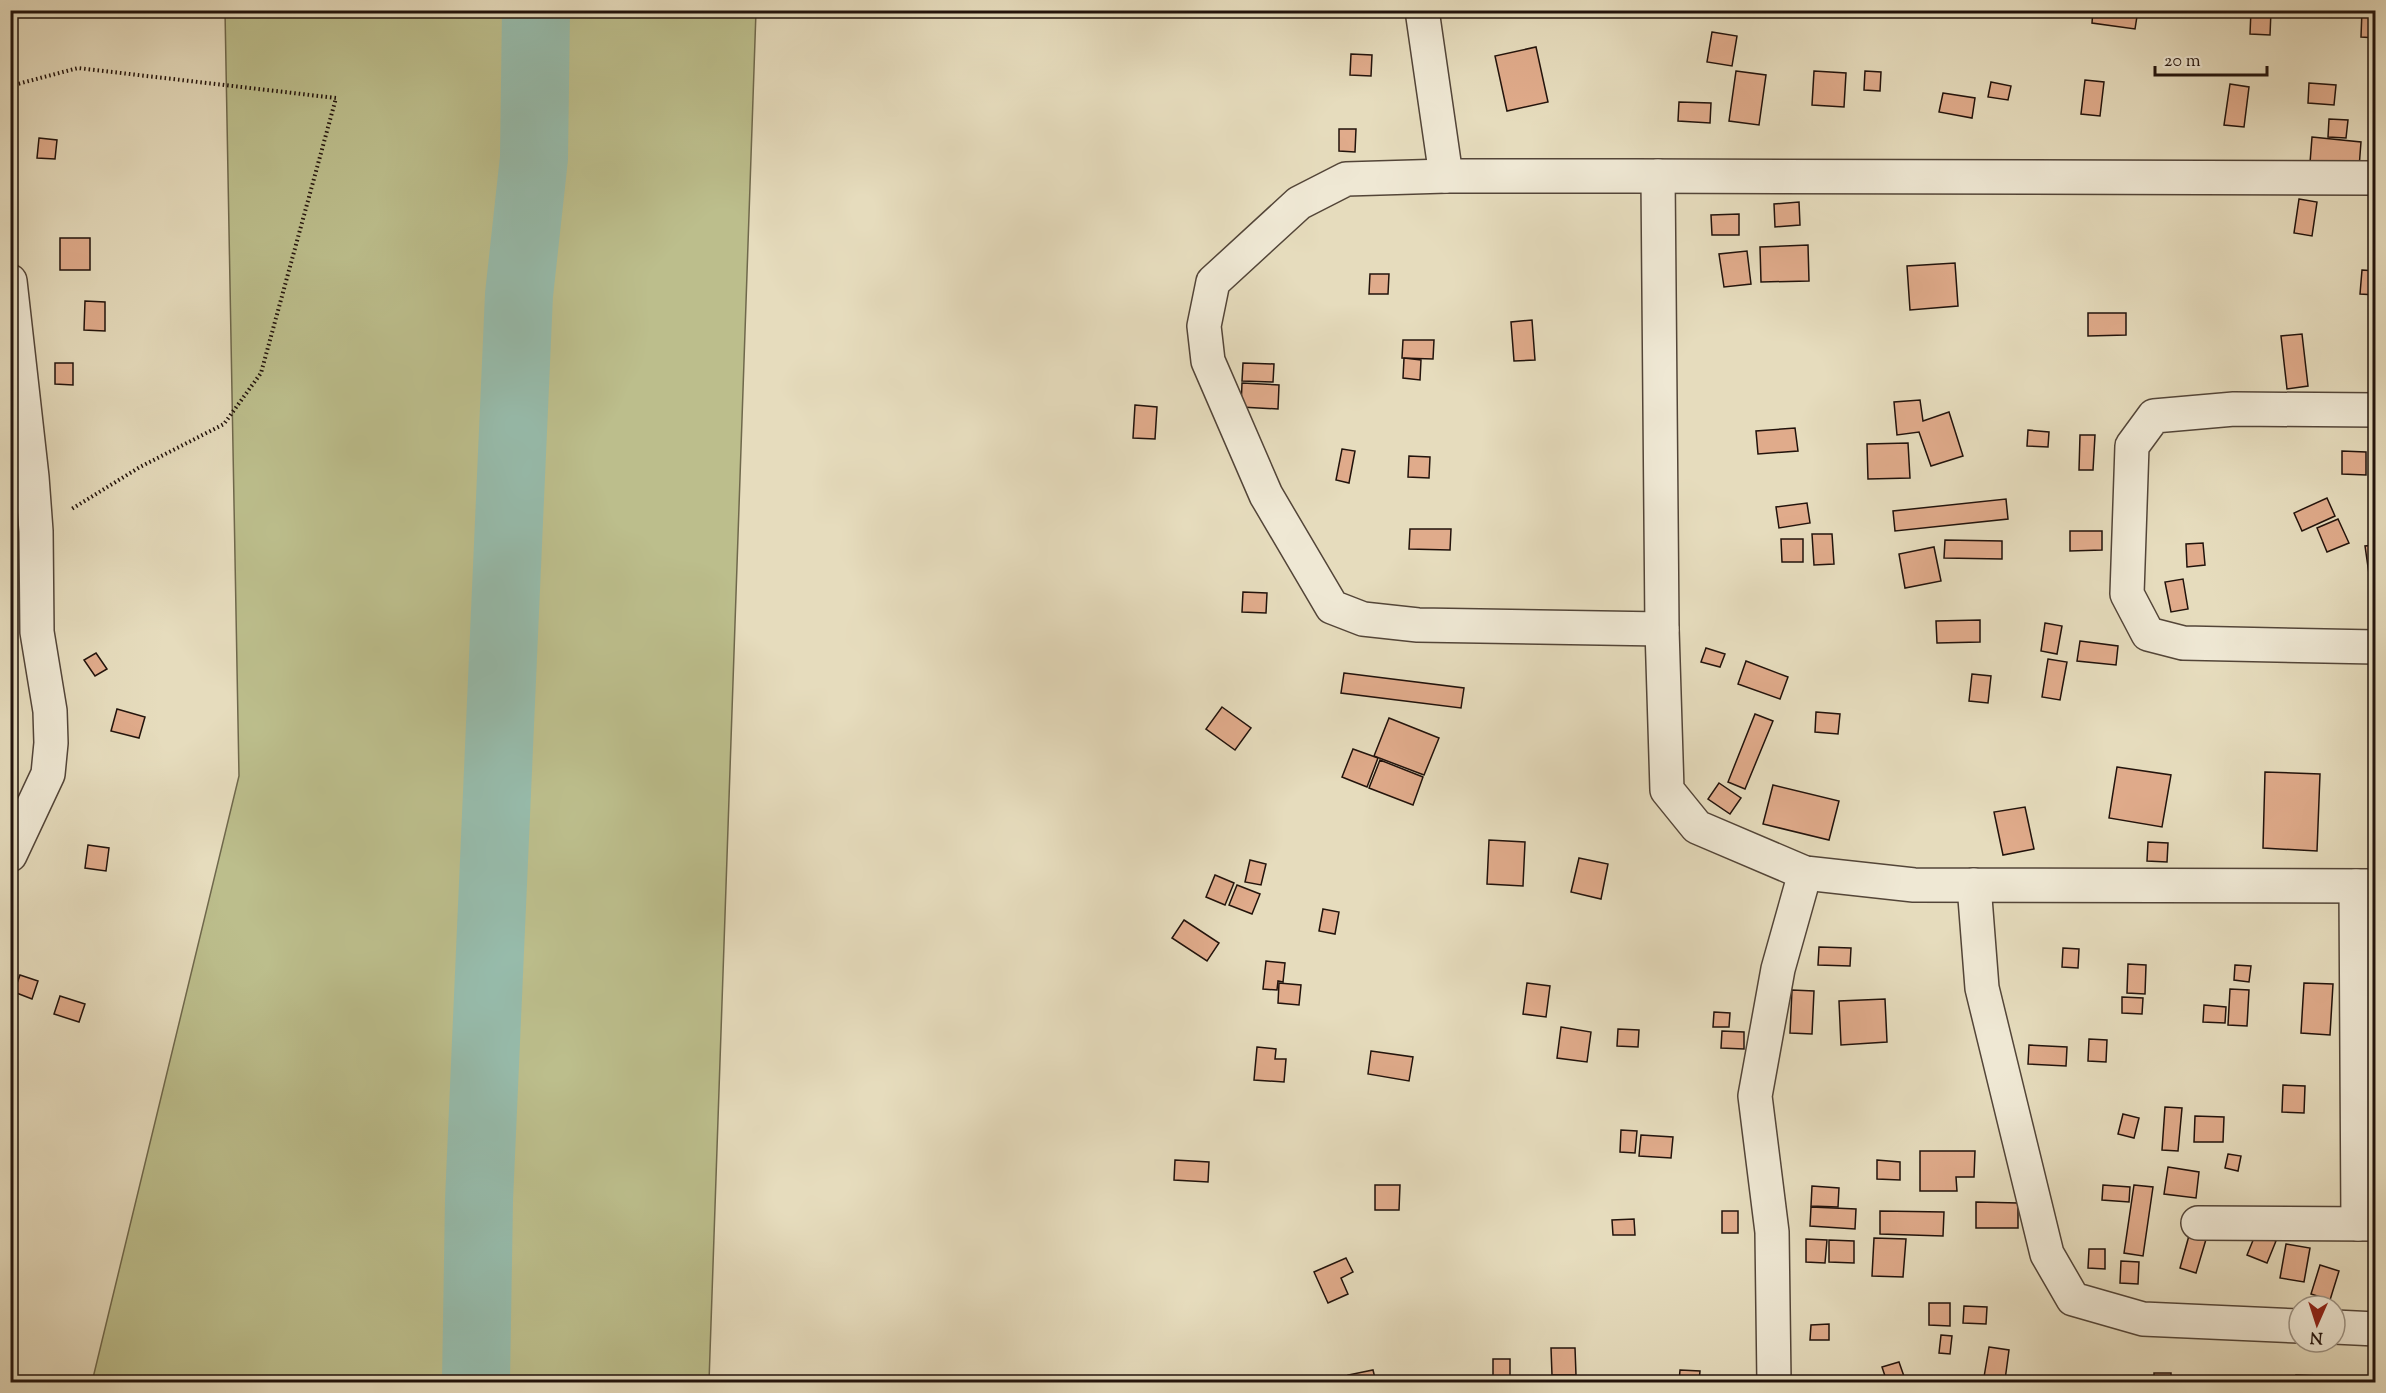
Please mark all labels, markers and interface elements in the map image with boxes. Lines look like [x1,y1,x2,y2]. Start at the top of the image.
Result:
scale bar [2155,39,2268,77]
text: 20 m [2164,49,2201,75]
north arrow [2287,1294,2347,1354]
text: N [2309,1325,2323,1348]

